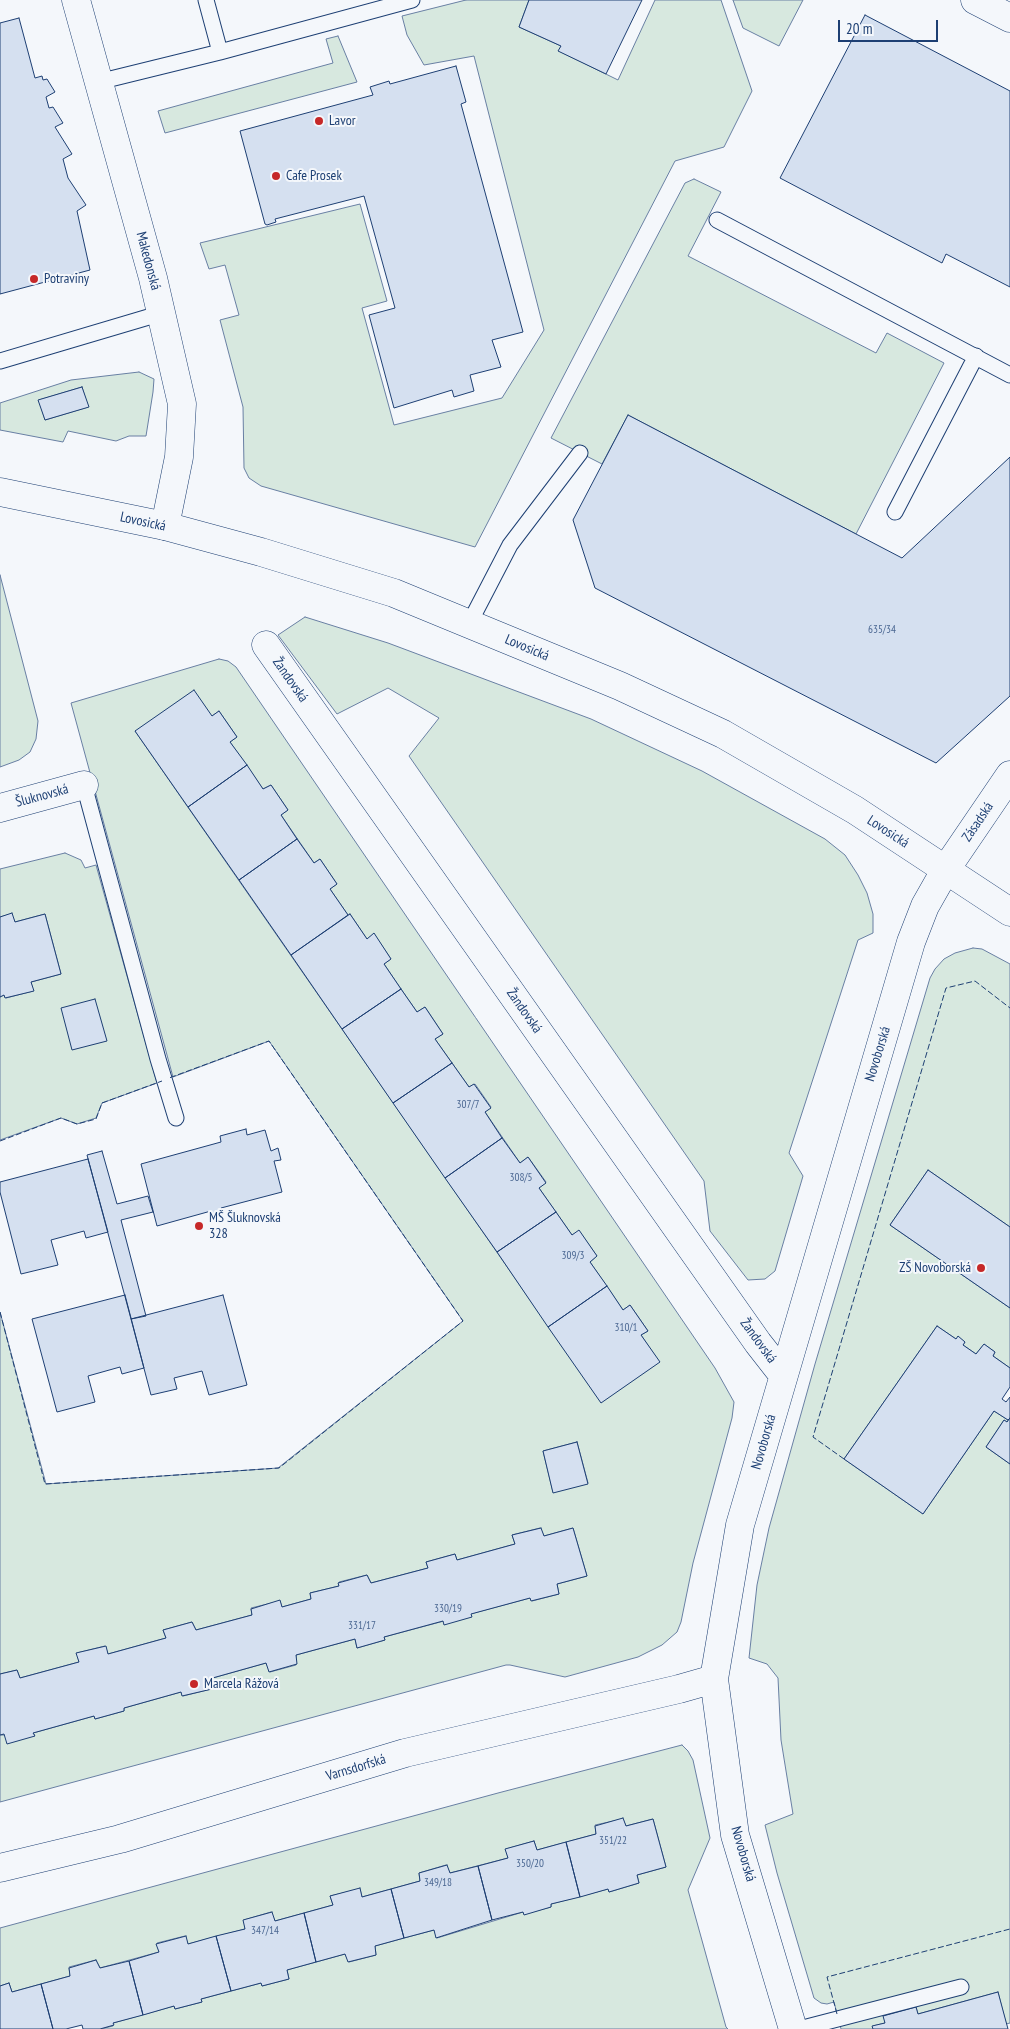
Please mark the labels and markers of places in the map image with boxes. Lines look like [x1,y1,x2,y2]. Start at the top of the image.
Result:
place label: Lavor [329,113,356,129]
marker: Lavor [313,115,325,127]
place label: Cafe Prosek [286,168,342,184]
marker: Cafe Prosek [270,170,282,182]
place label: Potraviny [44,271,89,287]
marker: Potraviny [28,273,40,285]
place label: MŠ Šluknovská 328 [209,1210,281,1242]
marker: MŠ Šluknovská 328 [193,1220,205,1232]
place label: ZŠ Novoborská [899,1260,971,1276]
marker: ZŠ Novoborská [975,1262,987,1274]
place label: Marcela Rážová [204,1676,279,1692]
marker: Marcela Rážová [188,1678,200,1690]

